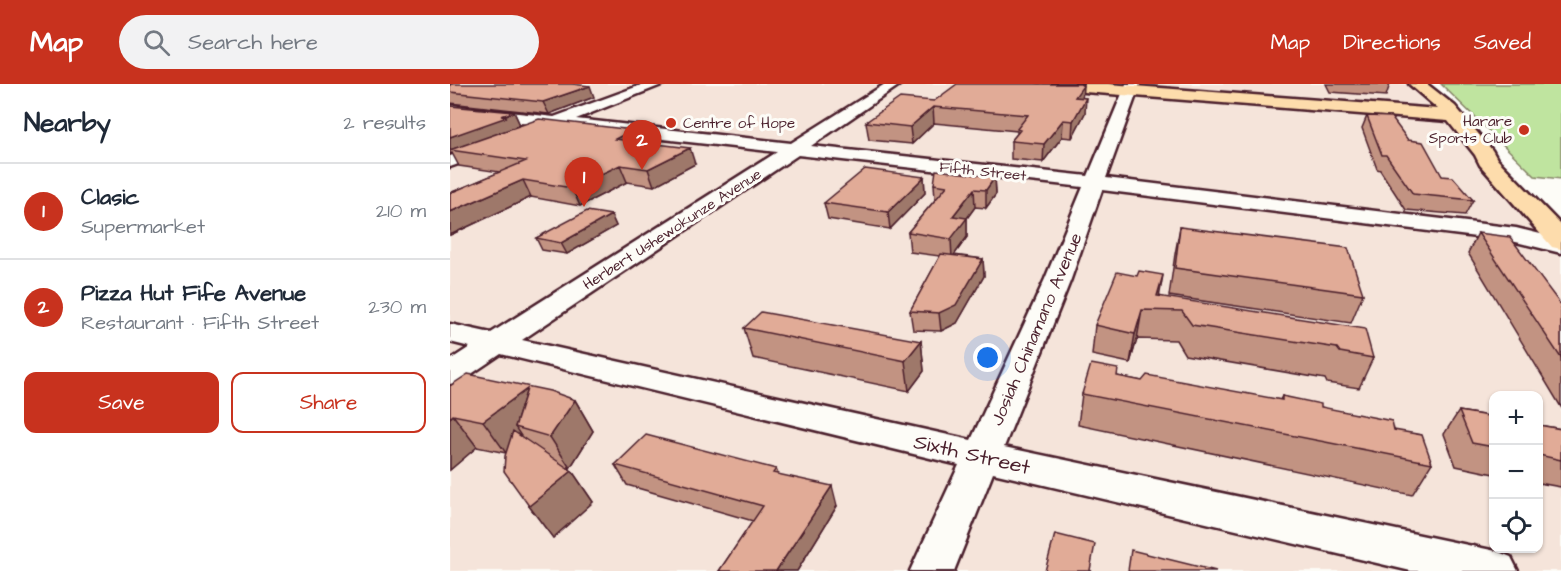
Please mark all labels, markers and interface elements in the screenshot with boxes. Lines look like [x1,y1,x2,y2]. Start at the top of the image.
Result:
search box [119,15,539,69]
text: Map [30,23,83,62]
icon: search [140,26,173,59]
text: Search here [188,27,318,58]
text: Map [1270,28,1310,57]
text: Directions [1343,28,1441,57]
text: Saved [1474,28,1531,57]
text: Nearby [24,105,111,141]
text: 2 results [343,109,426,137]
place label: Harare Sports Club [1429,111,1513,149]
place label: Centre of Hope [683,113,795,134]
marker: Centre of Hope [664,116,678,130]
pin: 2 [622,120,662,170]
marker: Harare Sports Club [1517,123,1531,137]
street label: Fifth Street [938,156,1027,187]
pin: 1 [564,158,604,207]
street label: Herbert Ushewokunze Avenue [579,164,766,295]
text: Clasic [81,182,140,213]
text: 1 [42,197,45,225]
text: 210 m [376,197,426,225]
text: Supermarket [81,213,205,241]
street label: Josiah Chinamano Avenue [984,229,1089,429]
text: Pizza Hut Fife Avenue [81,278,306,309]
text: 2 [38,293,49,321]
text: 230 m [368,293,426,321]
text: Restaurant · Fifth Street [81,309,319,337]
your location [973,343,1002,372]
button: Save [24,372,219,433]
button: Share [231,372,426,433]
map controls [1489,391,1543,553]
button: + [1489,391,1543,445]
street label: Sixth Street [911,427,1033,482]
button: − [1489,445,1543,499]
button: locate [1489,499,1543,553]

